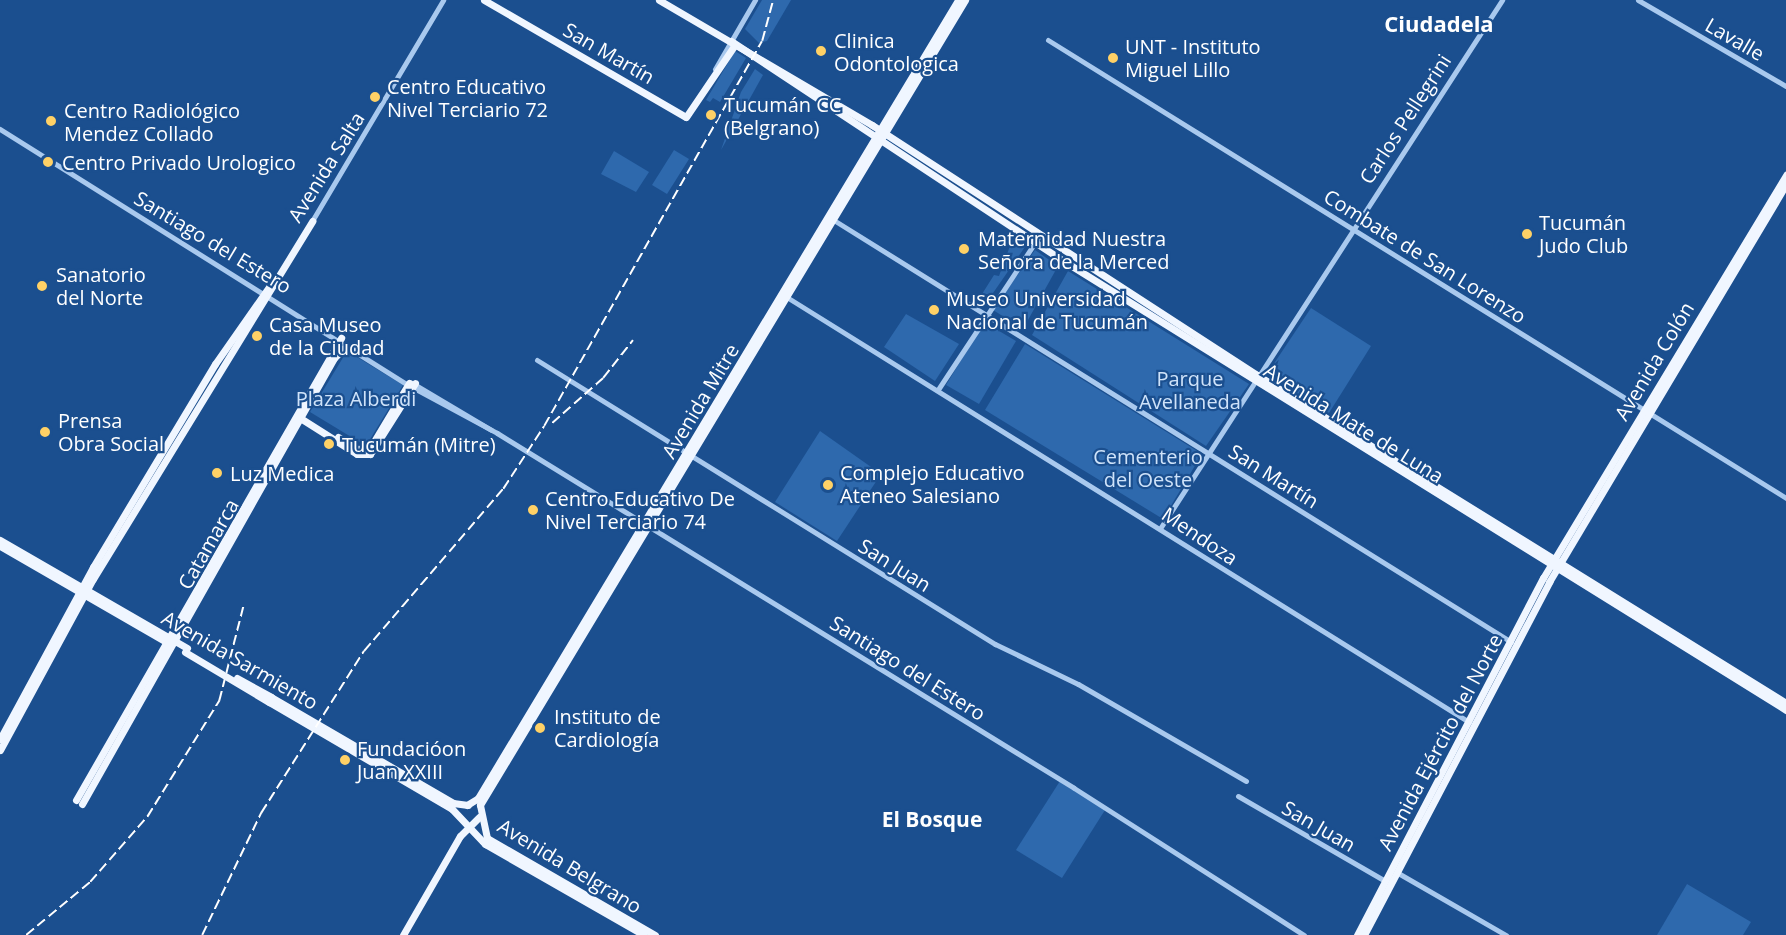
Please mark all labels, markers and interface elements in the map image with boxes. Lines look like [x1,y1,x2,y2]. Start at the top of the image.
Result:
district label: Ciudadela [1384,11,1494,37]
street label: Lavalle [1701,13,1769,65]
street label: San Martín [559,17,659,89]
place label: Clinica Odontologica [834,28,959,75]
place label: UNT - Instituto Miguel Lillo [1125,34,1261,81]
marker: Clinica Odontologica [812,42,830,60]
street label: Carlos Pellegrini [1354,50,1456,188]
marker: UNT - Instituto Miguel Lillo [1106,51,1120,65]
place label: Centro Educativo Nivel Terciario 72 [387,74,548,121]
marker: Centro Educativo Nivel Terciario 72 [368,90,382,104]
place label: Tucumán CC (Belgrano) [724,92,841,139]
place label: Centro Radiológico Mendez Collado [64,98,240,145]
marker: Tucumán CC (Belgrano) [702,106,720,124]
street label: Avenida Salta [283,108,369,226]
marker: Centro Radiológico Mendez Collado [42,112,60,130]
place label: Centro Privado Urologico [62,150,296,174]
marker: Centro Privado Urologico [39,153,57,171]
street label: Combate de San Lorenzo [1320,184,1530,328]
street label: Santiago del Estero [130,186,296,298]
place label: Tucumán Judo Club [1539,210,1628,257]
place label: Maternidad Nuestra Señora de la Merced [978,226,1169,273]
marker: Tucumán Judo Club [1520,227,1534,241]
marker: Maternidad Nuestra Señora de la Merced [955,240,973,258]
place label: Sanatorio del Norte [56,262,146,309]
marker: Sanatorio del Norte [33,277,51,295]
place label: Museo Universidad Nacional de Tucumán [946,286,1148,333]
street label: Avenida Colón [1609,298,1699,424]
marker: Museo Universidad Nacional de Tucumán [927,303,941,317]
place label: Casa Museo de la Ciudad [269,312,385,359]
marker: Casa Museo de la Ciudad [250,329,264,343]
street label: Avenida Mitre [656,339,744,463]
street label: Avenida Mate de Luna [1260,358,1448,488]
park label: Parque Avellaneda [1139,367,1241,414]
park label: Plaza Alberdi [296,386,416,410]
place label: Prensa Obra Social [58,408,164,455]
marker: Prensa Obra Social [36,423,54,441]
place label: Tucumán (Mitre) [342,432,496,456]
marker: Tucumán (Mitre) [320,435,338,453]
street label: San Martín [1225,439,1323,513]
park label: Cementerio del Oeste [1093,444,1203,491]
place label: Luz Medica [230,461,334,485]
place label: Complejo Educativo Ateneo Salesiano [840,461,1024,508]
marker: Luz Medica [208,464,226,482]
marker: Complejo Educativo Ateneo Salesiano [821,478,835,492]
place label: Centro Educativo De Nivel Terciario 74 [545,486,735,533]
street label: Catamarca [172,495,244,593]
street label: Mendoza [1158,502,1242,570]
marker: Centro Educativo De Nivel Terciario 74 [526,503,540,517]
street label: San Juan [854,533,936,597]
street label: Avenida Sarmiento [158,606,322,714]
street label: Santiago del Estero [826,610,990,726]
street label: Avenida Ejército del Norte [1373,630,1507,854]
place label: Instituto de Cardiología [554,704,661,751]
marker: Instituto de Cardiología [531,719,549,737]
place label: Fundacióon Juan XXIII [357,736,466,783]
marker: Fundacióon Juan XXIII [338,753,352,767]
street label: San Juan [1278,795,1360,857]
district label: El Bosque [882,806,982,832]
street label: Avenida Belgrano [494,814,646,918]

